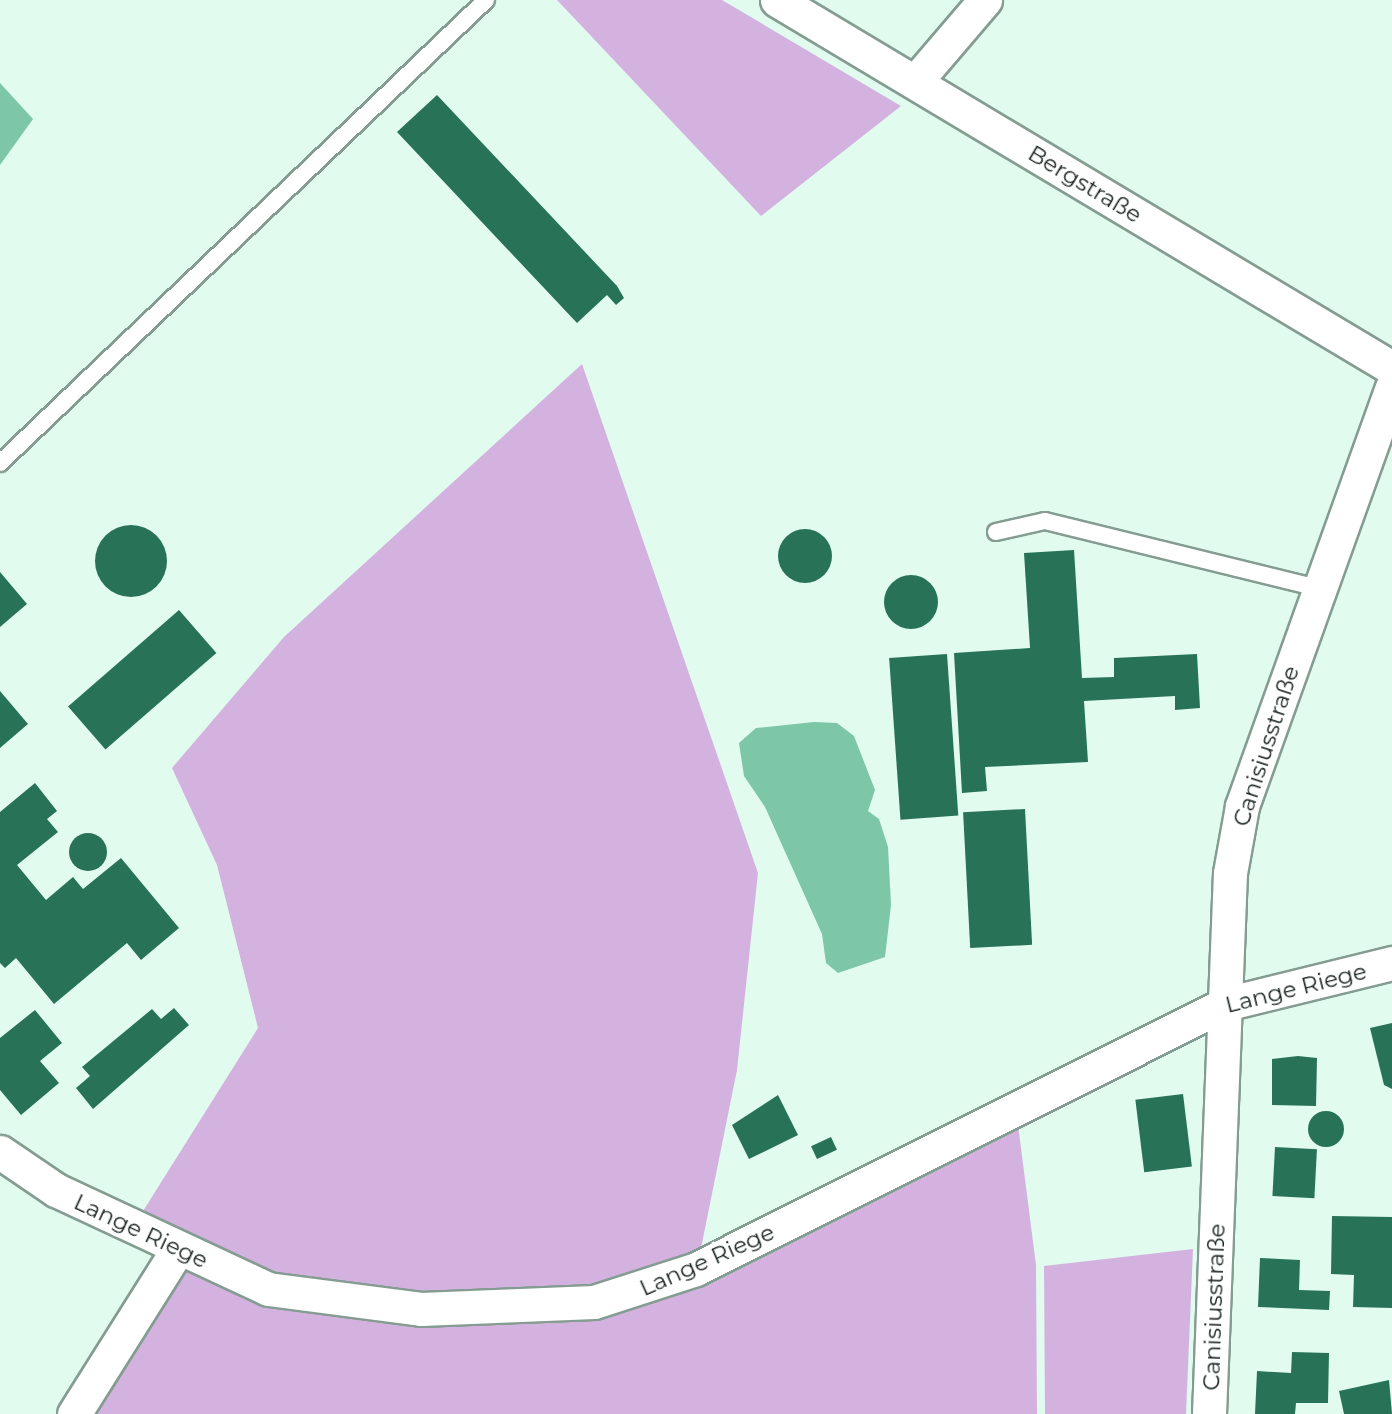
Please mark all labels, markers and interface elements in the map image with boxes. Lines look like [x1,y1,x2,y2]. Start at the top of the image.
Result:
street label: Bergstraße [1023,139,1147,229]
street label: Canisiusstraße [1227,662,1305,830]
street label: Lange Riege [1222,957,1370,1019]
street label: Lange Riege [70,1188,212,1274]
street label: Lange Riege [635,1218,779,1302]
street label: Canisiusstraße [1197,1223,1231,1391]

